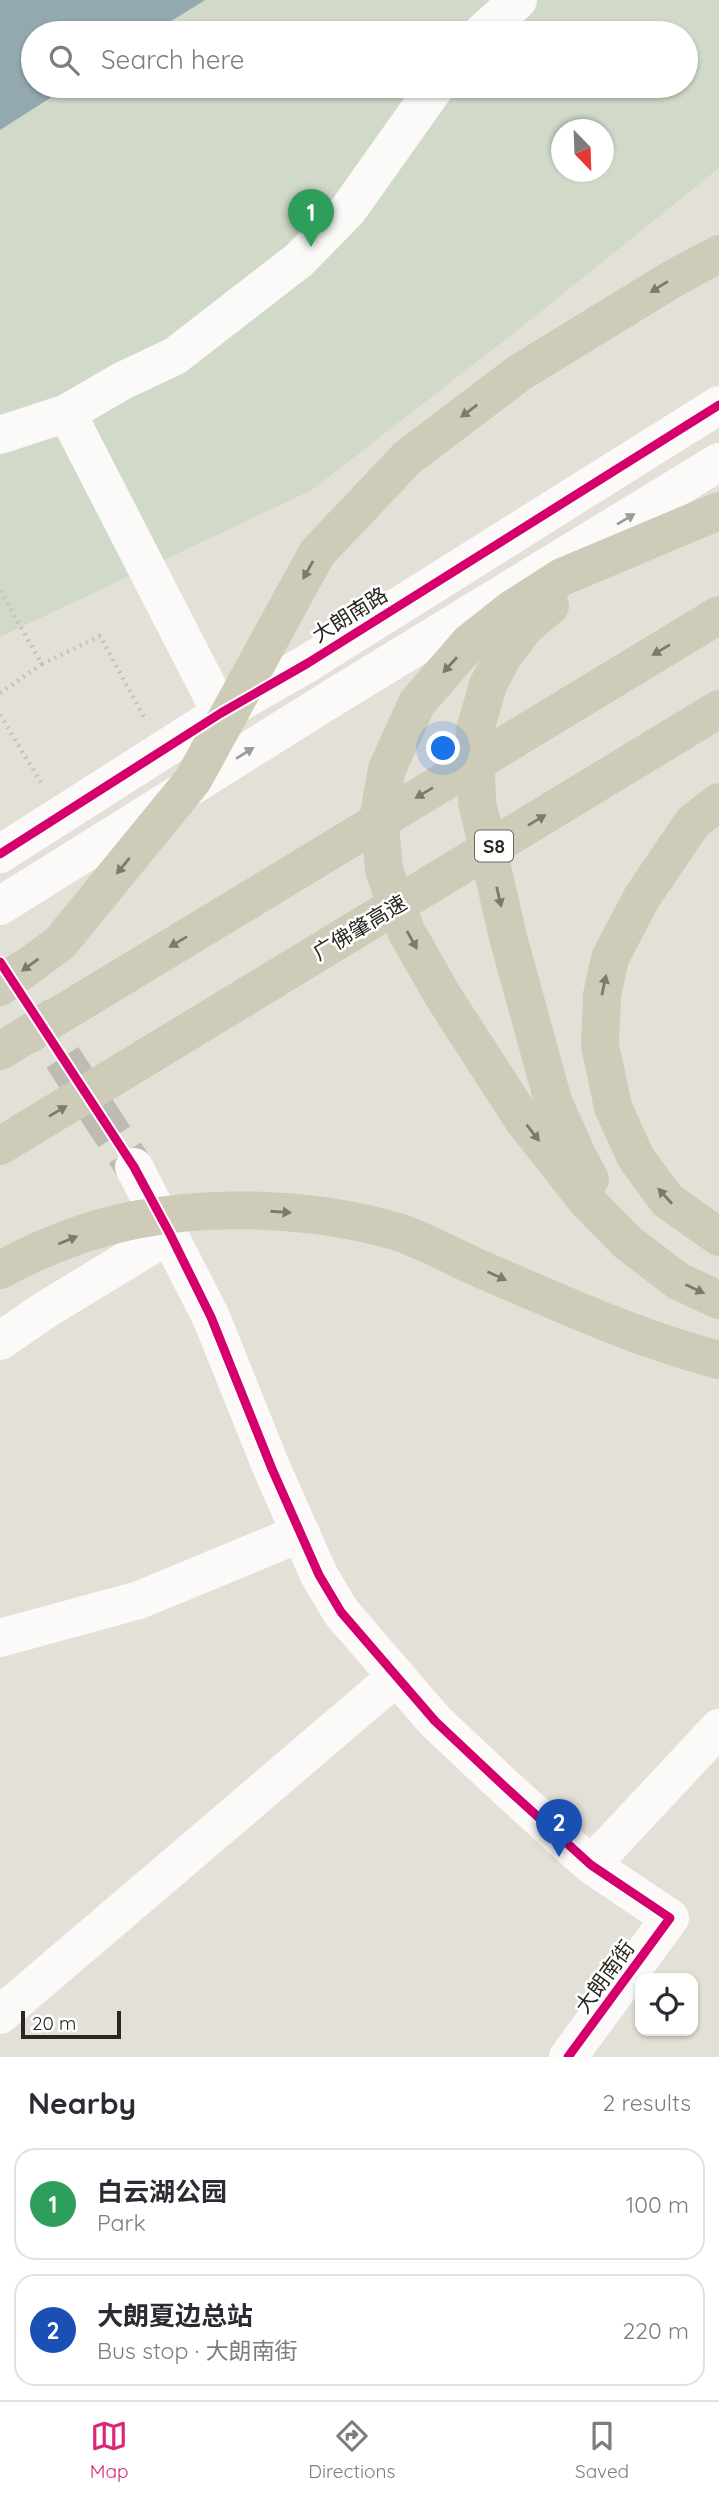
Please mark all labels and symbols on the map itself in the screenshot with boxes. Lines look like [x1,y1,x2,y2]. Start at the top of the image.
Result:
north arrow [551,119,614,182]
pin: 1 [288,189,334,247]
one-way arrow [649,280,669,293]
one-way arrow [460,404,478,418]
one-way arrow [617,512,636,525]
one-way arrow [302,560,314,580]
street label: 大朗南路 [307,581,392,647]
one-way arrow [651,644,670,656]
one-way arrow [442,656,458,674]
your location [426,731,460,765]
one-way arrow [235,746,254,759]
one-way arrow [415,787,434,799]
one-way arrow [528,813,547,826]
road number: S8 [475,831,513,862]
one-way arrow [116,856,131,874]
one-way arrow [493,886,504,908]
street label: 广佛肇高速 [308,889,411,965]
one-way arrow [406,931,418,950]
one-way arrow [169,936,188,948]
one-way arrow [21,958,39,972]
one-way arrow [599,974,610,996]
one-way arrow [49,1104,68,1117]
one-way arrow [526,1123,541,1141]
one-way arrow [657,1187,673,1205]
one-way arrow [270,1207,292,1218]
one-way arrow [58,1235,79,1246]
one-way arrow [487,1270,507,1282]
one-way arrow [685,1283,705,1295]
pin: 2 [536,1799,582,1857]
street label: 大朗南街 [569,1935,639,2018]
scale bar [21,2008,121,2040]

